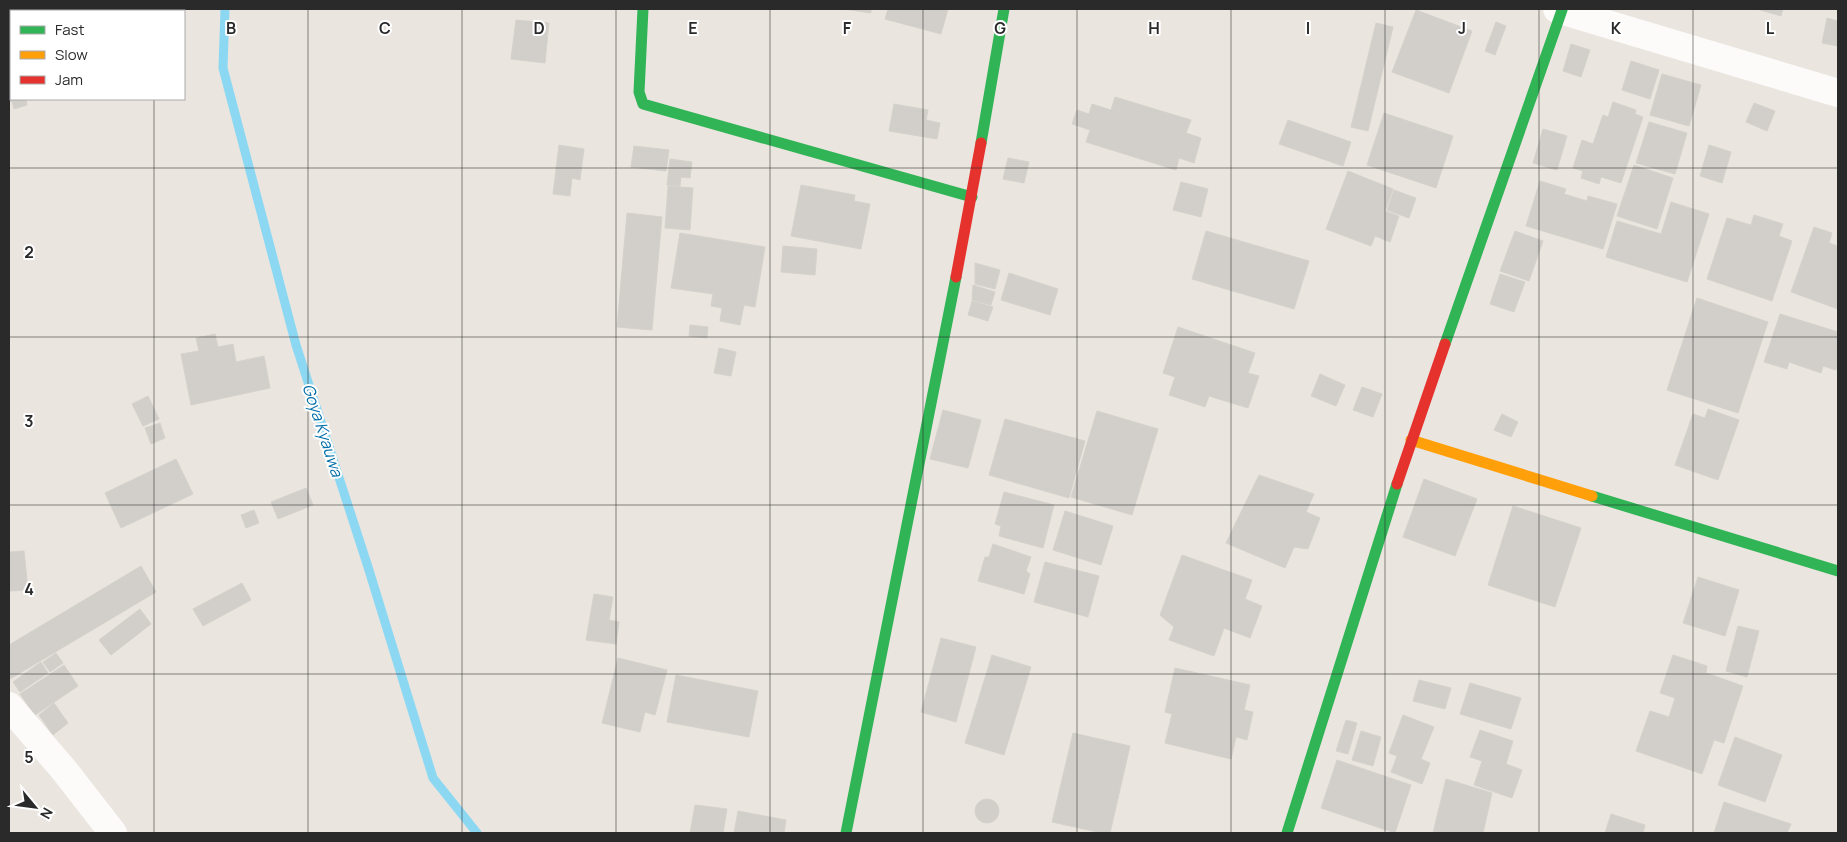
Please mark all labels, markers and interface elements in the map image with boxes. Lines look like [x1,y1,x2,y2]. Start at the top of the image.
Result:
legend [10,10,185,100]
text: B [226,17,236,39]
text: C [379,17,391,39]
text: D [533,17,545,39]
text: E [688,17,698,39]
text: F [843,17,852,39]
text: G [994,17,1006,39]
text: H [1148,17,1160,39]
text: I [1306,17,1310,39]
text: J [1458,17,1466,39]
text: K [1611,17,1622,39]
text: L [1766,17,1775,39]
text: Fast [55,19,84,40]
text: Slow [55,44,88,65]
text: Jam [55,69,83,90]
text: 2 [24,241,34,263]
water label: Goya Kyauwa [298,381,349,480]
text: 3 [24,410,34,432]
text: 4 [24,578,34,600]
text: 5 [24,746,34,768]
north arrow [10,782,60,832]
text: N [36,805,58,823]

